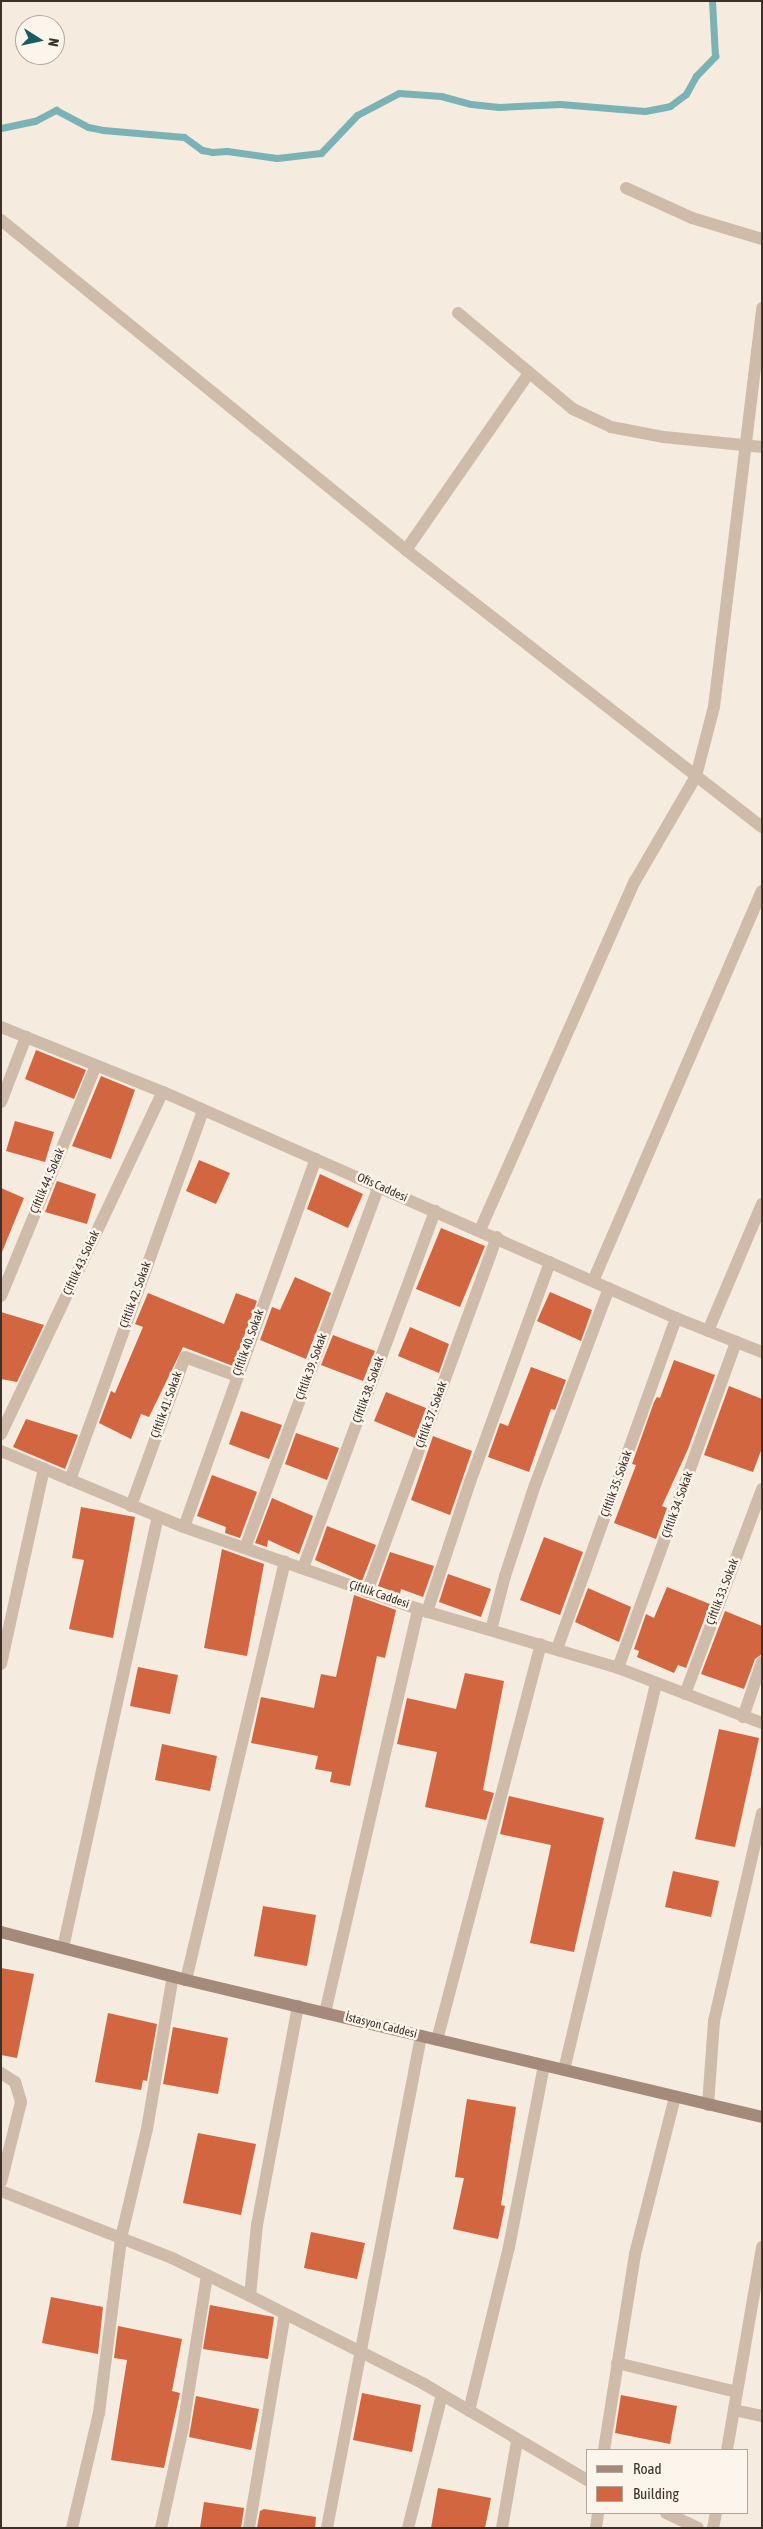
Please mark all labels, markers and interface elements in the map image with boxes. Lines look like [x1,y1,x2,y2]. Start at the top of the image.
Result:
north arrow [15,15,65,65]
text: N [45,37,62,48]
street label: Çiftlik 44. Sokak [28,1146,68,1216]
street label: Ofis Caddesi [355,1170,409,1206]
street label: Çiftlik 43. Sokak [61,1228,103,1298]
street label: Çiftlik 42. Sokak [117,1260,155,1330]
street label: Çiftlik 40. Sokak [230,1308,268,1378]
street label: Çiftlik 39. Sokak [293,1332,331,1402]
street label: Çiftlik 38. Sokak [350,1355,388,1425]
street label: Çiftlik 41. Sokak [148,1370,186,1440]
street label: Çiftlik 37. Sokak [413,1380,451,1450]
street label: Çiftlik 35. Sokak [598,1449,636,1519]
street label: Çiftlik 34. Sokak [659,1470,697,1540]
street label: Çiftlik 33. Sokak [704,1557,742,1627]
street label: Çiftlik Caddesi [347,1578,411,1612]
street label: İstasyon Caddesi [344,2010,418,2042]
legend [586,2449,748,2514]
text: Road [633,2460,662,2477]
text: Building [633,2485,679,2502]

